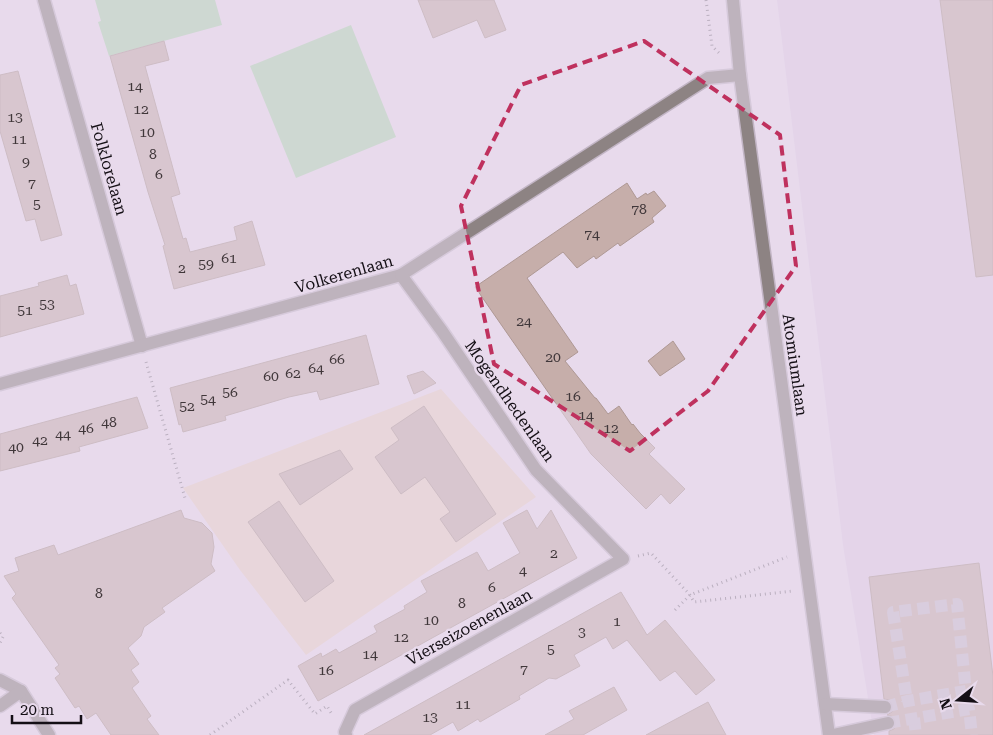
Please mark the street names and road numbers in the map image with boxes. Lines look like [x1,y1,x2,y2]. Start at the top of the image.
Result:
street label: Folklorelaan [87,120,131,218]
street label: Volkerenlaan [293,251,395,297]
street label: Atomiumlaan [778,313,812,417]
street label: Mogendhedenlaan [461,337,559,465]
street label: Vierseizoenenlaan [403,585,535,669]

